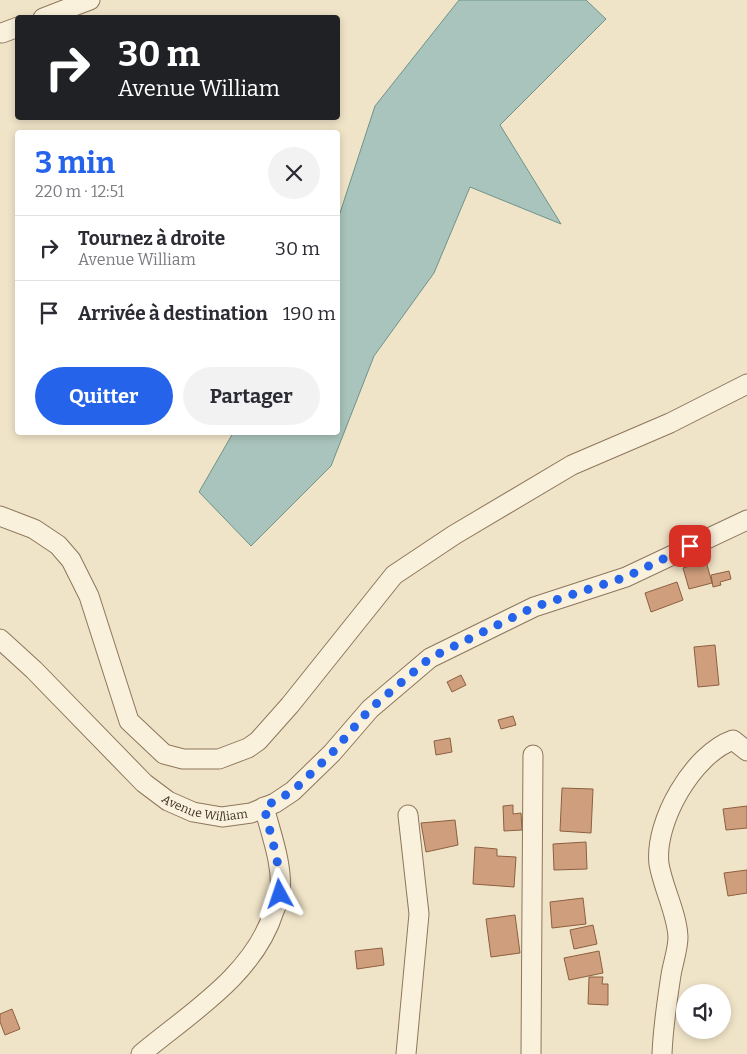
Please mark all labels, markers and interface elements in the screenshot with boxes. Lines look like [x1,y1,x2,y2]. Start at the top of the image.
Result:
text: 30 m [118,33,200,75]
icon: right [35,35,100,100]
text: Avenue William [118,75,280,102]
text: 3 min [35,145,115,181]
button: close [268,147,320,199]
text: 220 m · 12:51 [35,182,124,201]
text: Tournez à droite [78,227,225,250]
icon: right [35,234,63,262]
text: 30 m [275,237,320,260]
text: Avenue William [78,250,196,269]
icon: arrive [35,299,63,327]
text: Arrivée à destination [78,302,268,325]
text: 190 m [283,302,336,325]
button: Quitter [35,367,173,425]
button: Partager [183,367,320,425]
pin [669,525,711,567]
icon: arrive [676,532,704,560]
street label: Avenue William [159,792,249,824]
position arrow [253,867,305,919]
map controls [676,984,731,1039]
button: sound [676,984,731,1039]

